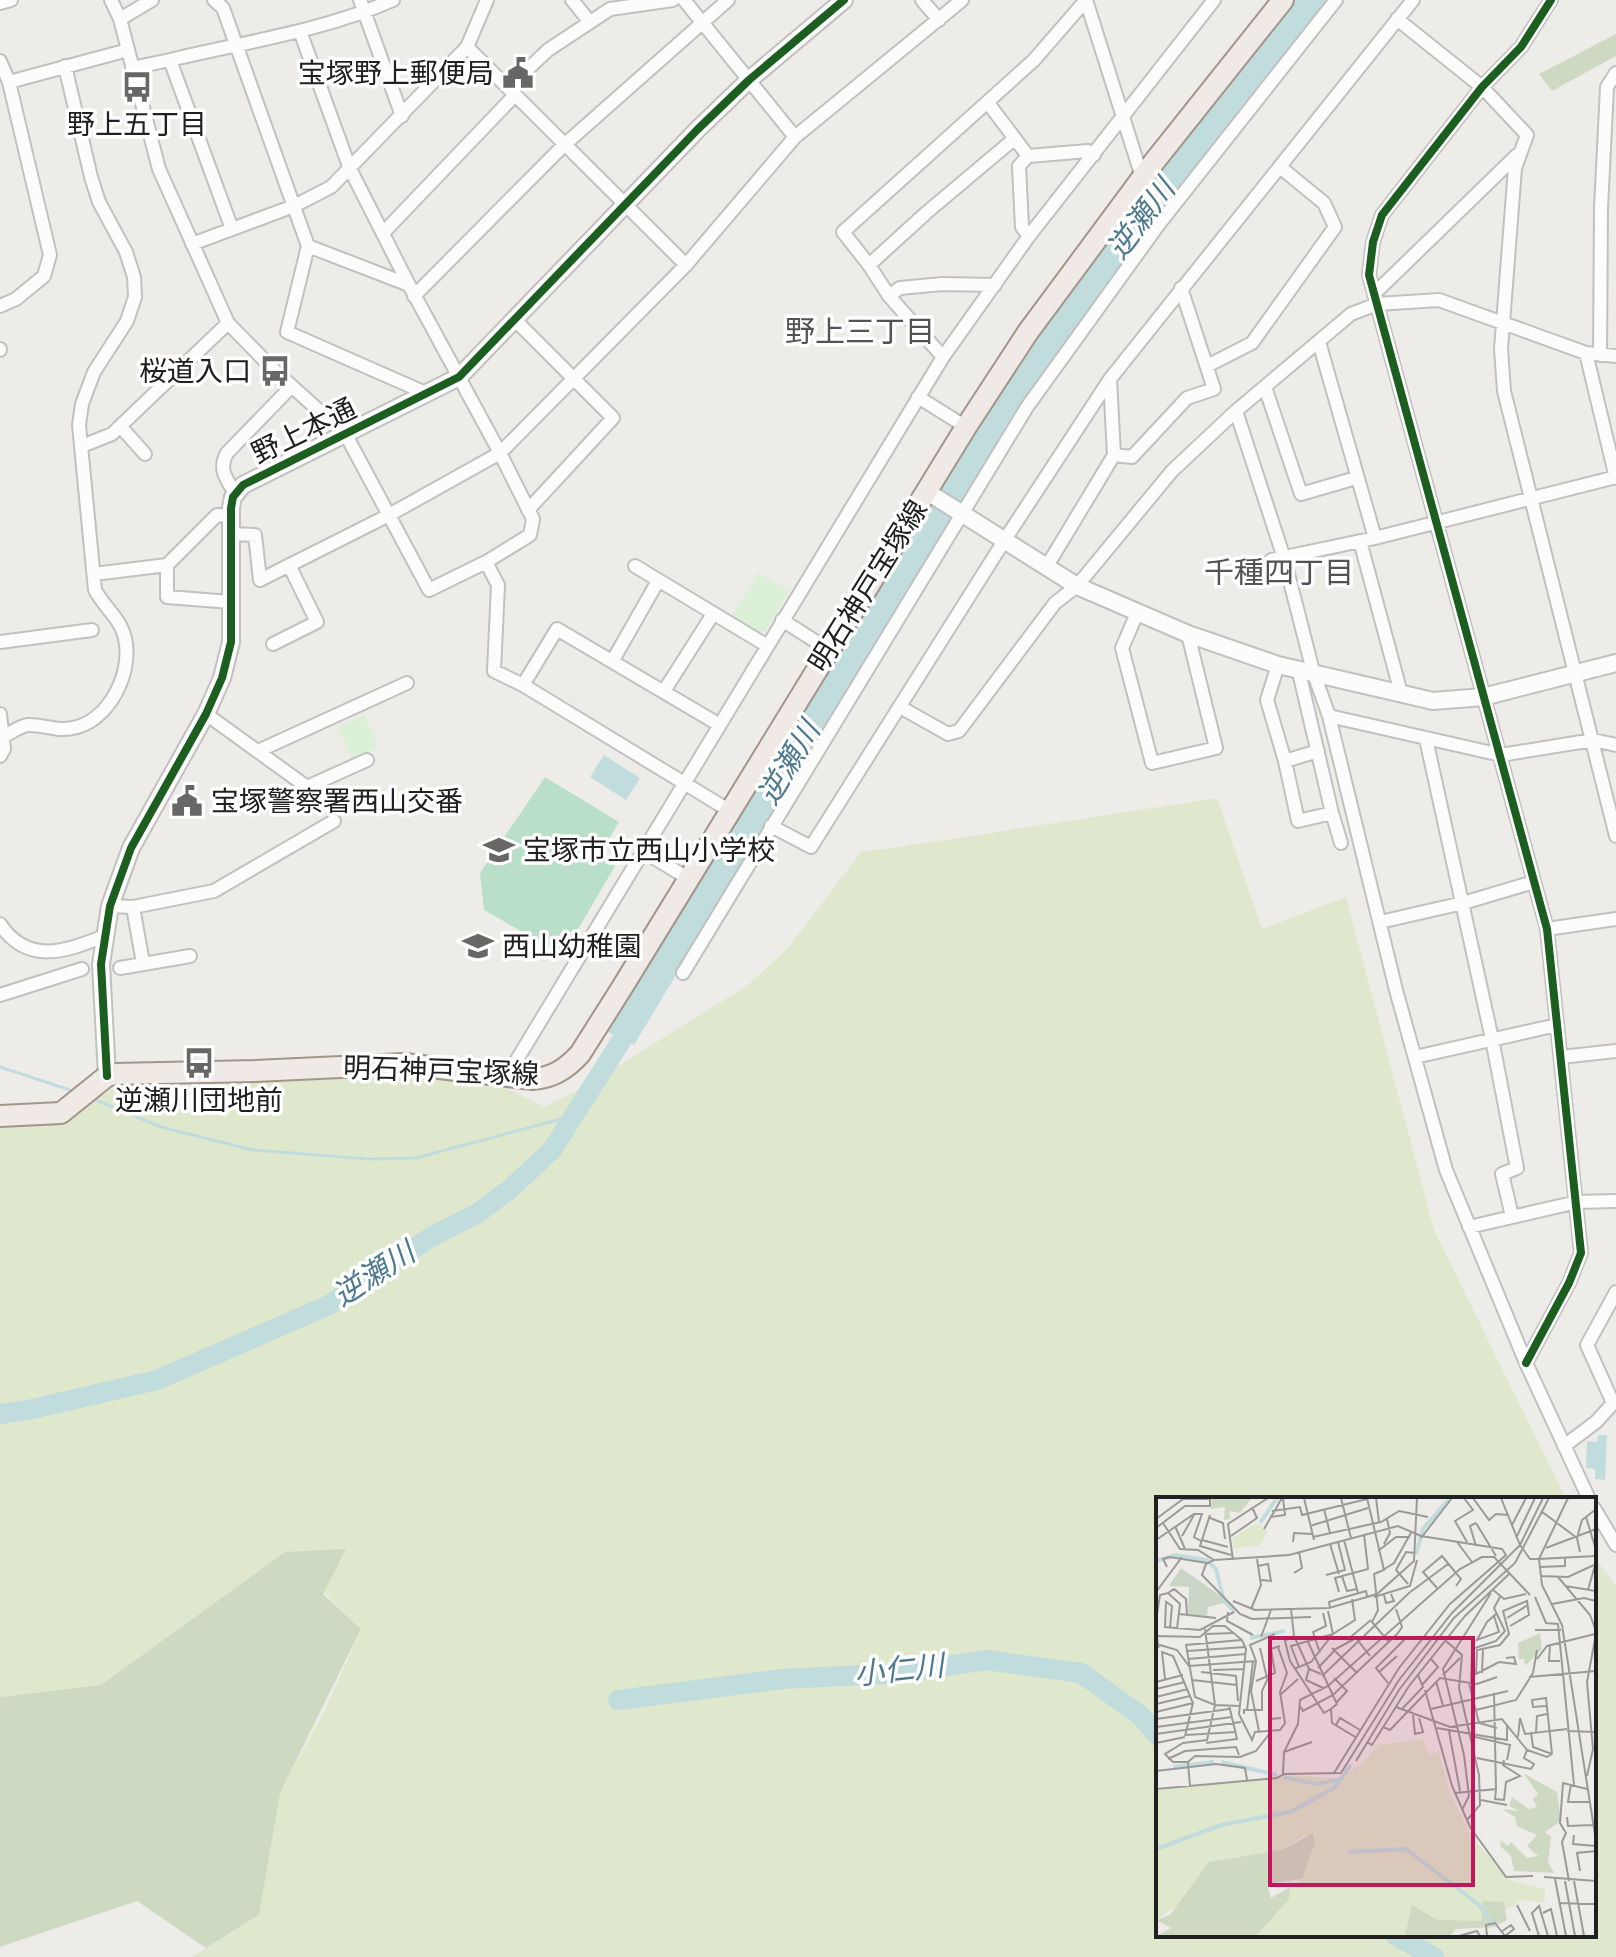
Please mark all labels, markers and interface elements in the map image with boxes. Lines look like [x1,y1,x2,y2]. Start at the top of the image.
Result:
public building icon: 宝塚野上郵便局 [501,56,535,90]
place label: 宝塚野上郵便局 [298,57,494,90]
bus stop icon: 野上五丁目 [120,70,154,104]
place label: 野上五丁目 [67,108,207,141]
water label: 逆瀬川 [1100,170,1184,266]
district label: 野上三丁目 [785,314,935,350]
bus stop icon: 桜道入口 [258,354,292,388]
place label: 桜道入口 [139,355,251,388]
street label: 野上本通 [246,392,362,470]
street label: 明石神戸宝塚線 [802,494,934,678]
district label: 千種四丁目 [1204,555,1354,591]
water label: 逆瀬川 [750,713,829,811]
public building icon: 宝塚警察署西山交番 [170,784,204,818]
place label: 宝塚警察署西山交番 [211,785,463,818]
school or university icon: 宝塚市立西山小学校 [482,833,516,867]
place label: 宝塚市立西山小学校 [523,834,775,867]
school or university icon: 西山幼稚園 [461,929,495,963]
place label: 西山幼稚園 [502,930,642,963]
bus stop icon: 逆瀬川団地前 [182,1046,216,1080]
street label: 明石神戸宝塚線 [342,1051,540,1091]
place label: 逆瀬川団地前 [115,1084,283,1117]
water label: 逆瀬川 [326,1233,424,1314]
inset map [1156,1497,1596,1937]
water label: 小仁川 [852,1647,949,1693]

